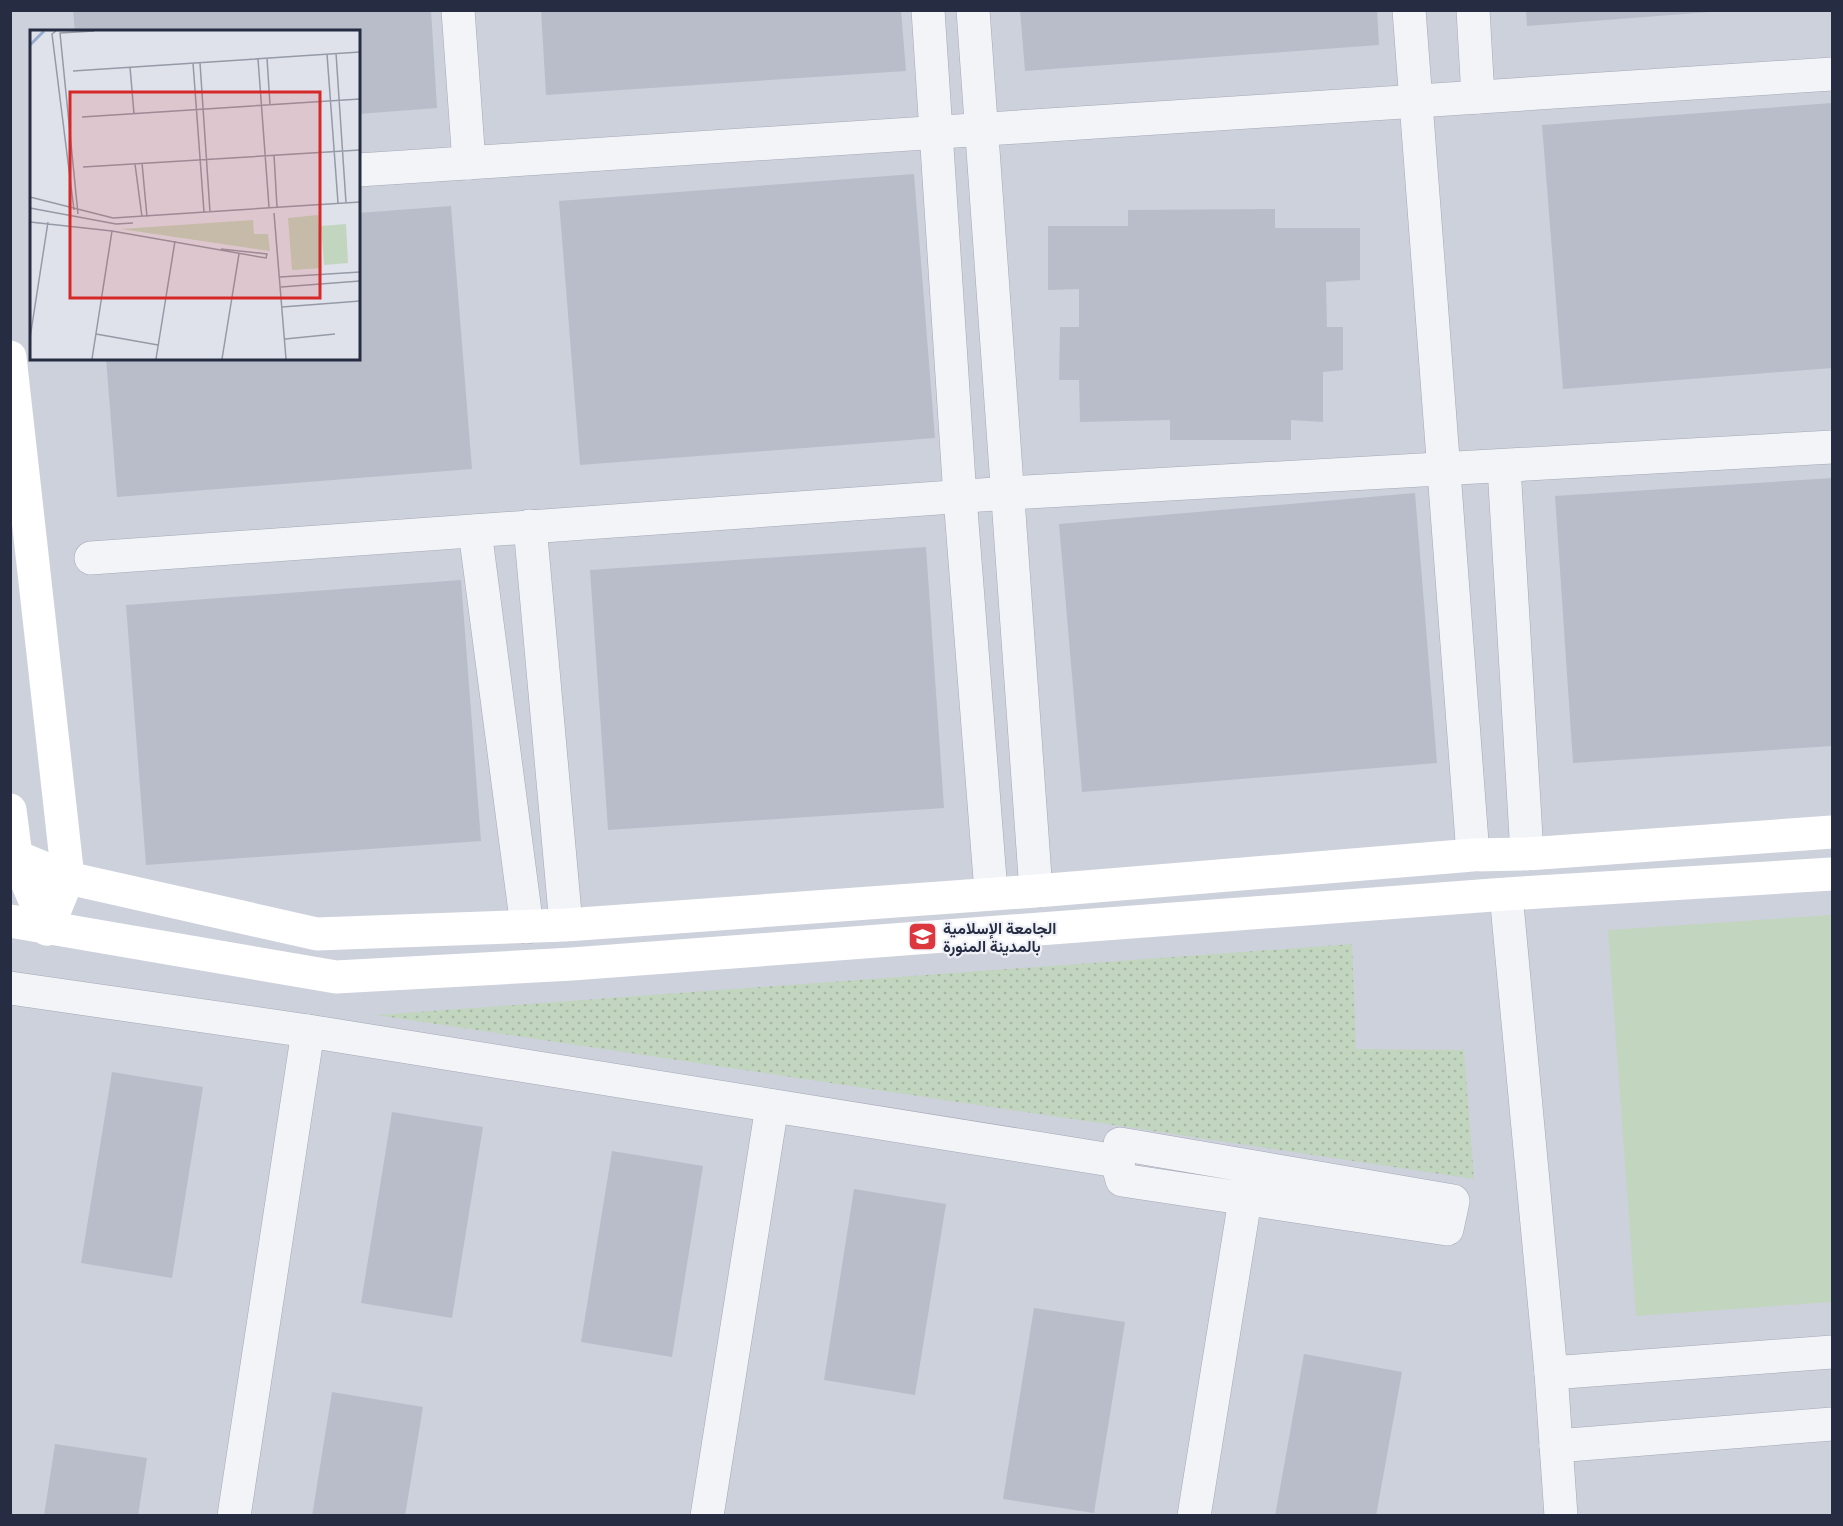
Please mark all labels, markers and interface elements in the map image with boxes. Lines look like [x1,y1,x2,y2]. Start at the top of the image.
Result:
inset map [30,30,360,360]
place label: الجامعة الإسلامية بالمدينة المنورة [943,919,1056,957]
school or university icon: الجامعة الإسلامية بالمدينة المنورة [906,921,938,953]

